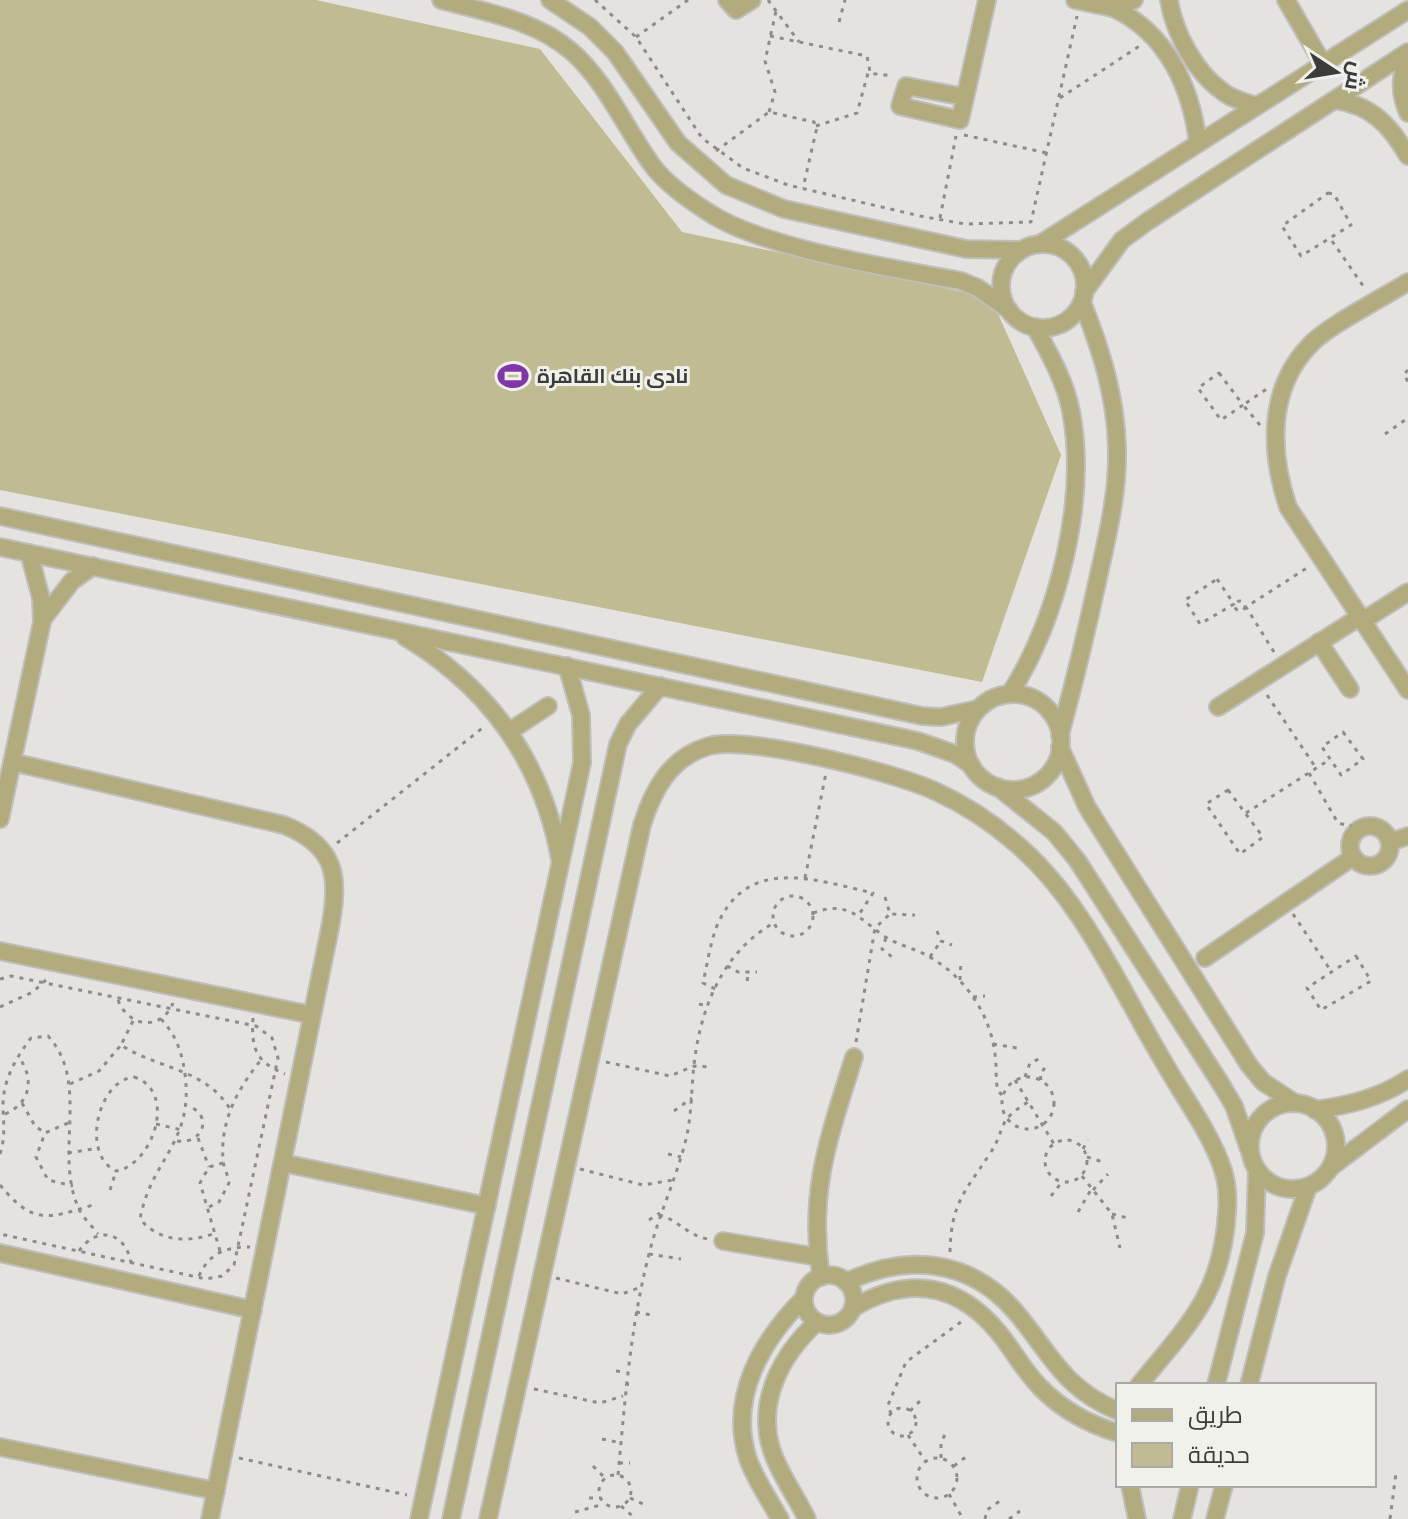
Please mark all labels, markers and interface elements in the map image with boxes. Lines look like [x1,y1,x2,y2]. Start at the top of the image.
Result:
north arrow [1296,32,1376,112]
text: ش [1339,59,1372,93]
sports icon: نادى بنك القاهرة [496,359,530,393]
place label: نادى بنك القاهرة [537,363,688,389]
legend [1116,1383,1376,1487]
text: طريق [1188,1399,1243,1430]
text: حديقة [1188,1439,1250,1470]

